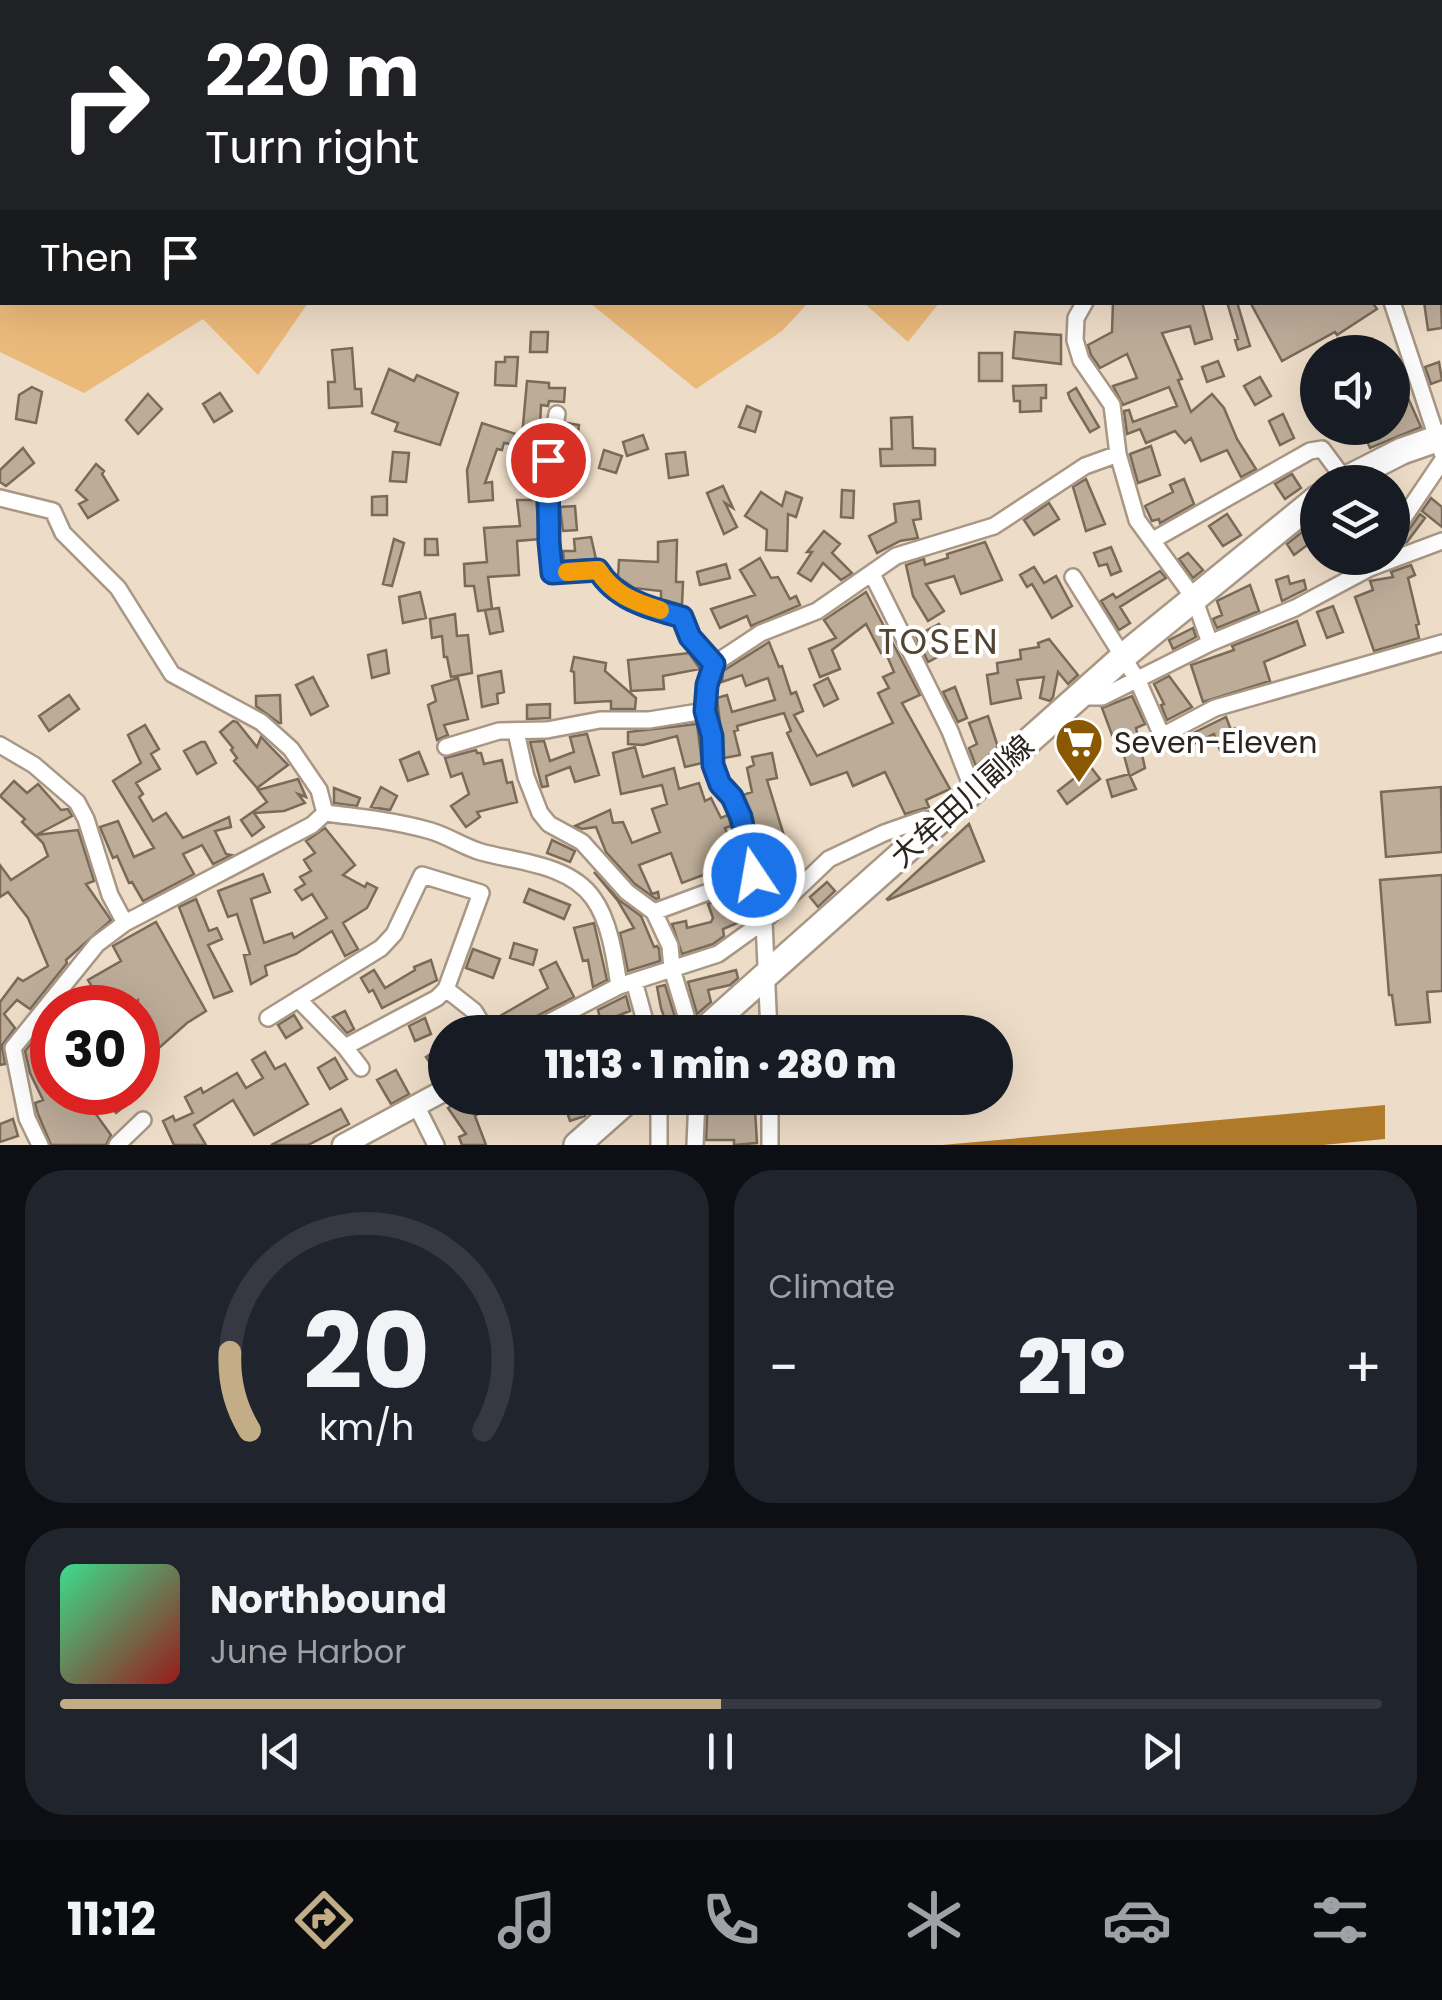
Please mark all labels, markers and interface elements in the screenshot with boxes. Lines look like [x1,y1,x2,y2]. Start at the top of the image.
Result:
text: 220 m [205,22,420,121]
icon: right [40,40,170,170]
text: Turn right [205,116,419,179]
icon: arrive [153,230,208,285]
text: Then [40,231,133,284]
map controls [1300,335,1410,575]
button: sound [1300,335,1410,445]
pin [506,418,591,503]
icon: arrive [521,433,576,488]
button: layers [1300,465,1410,575]
district label: TOSEN [878,617,1000,666]
supermarket icon: Seven-Eleven [1053,716,1105,784]
place label: Seven-Eleven [1114,721,1317,764]
street label: 大牟田川副線 [881,725,1043,877]
position arrow [702,823,806,927]
speed limit sign: 30 [30,985,160,1115]
text: 11:13 · 1 min · 280 m [545,1038,896,1091]
text: Climate [769,1264,895,1309]
text: 20 [303,1279,430,1424]
text: 21° [1018,1315,1125,1420]
text: − [769,1329,799,1406]
text: + [1344,1329,1382,1406]
text: km/h [319,1402,414,1453]
text: Northbound [210,1573,447,1626]
text: June Harbor [210,1629,406,1674]
icon: previous [253,1724,308,1779]
icon: pause [693,1724,748,1779]
icon: next [1134,1724,1189,1779]
icon: directions [289,1885,359,1955]
icon: music [492,1885,562,1955]
icon: phone [696,1885,766,1955]
icon: climate [899,1885,969,1955]
icon: car [1102,1885,1172,1955]
icon: filters [1305,1885,1375,1955]
text: 11:12 [67,1888,156,1951]

